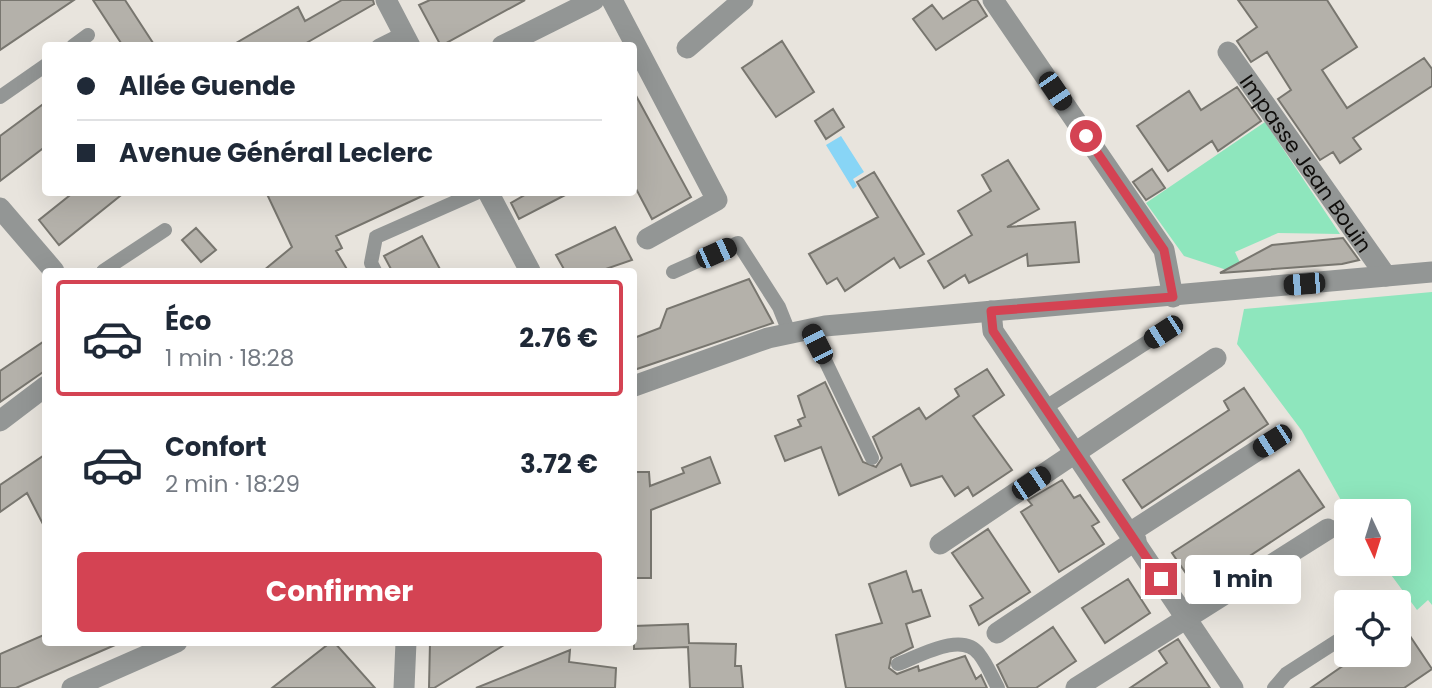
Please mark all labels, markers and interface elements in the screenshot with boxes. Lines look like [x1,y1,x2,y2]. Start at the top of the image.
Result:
text: Allée Guende [119,68,296,104]
car [1035,68,1076,114]
street label: Impasse Jean Bouin [1234,68,1379,258]
route start [1070,120,1102,152]
text: Avenue Général Leclerc [119,135,433,171]
car [693,235,740,271]
car [1283,272,1326,296]
text: Éco [165,303,211,339]
icon: car [81,307,144,370]
car [1140,312,1187,352]
text: 2.76 € [519,320,598,356]
car [799,321,836,367]
text: 1 min · 18:28 [165,342,294,374]
car [1249,421,1296,461]
text: Confort [165,429,267,465]
icon: car [81,433,144,496]
text: 3.72 € [520,446,598,482]
car [1008,463,1055,503]
text: 2 min · 18:29 [165,468,300,500]
north arrow [1334,499,1410,576]
map controls [1334,499,1411,667]
button: Confirmer [77,552,602,632]
callout: 1 min [1186,554,1301,604]
route end [1145,563,1177,595]
text: 1 min [1213,563,1273,595]
button: locate [1334,590,1411,667]

